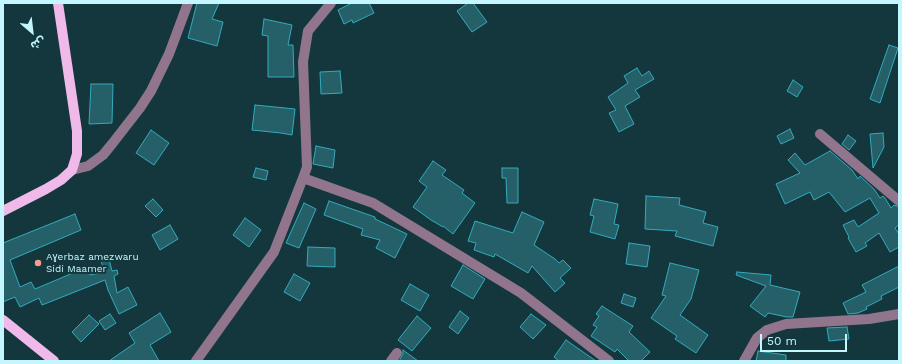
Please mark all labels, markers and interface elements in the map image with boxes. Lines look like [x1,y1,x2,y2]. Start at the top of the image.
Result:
north arrow [12,12,52,52]
text: ش [28,34,48,52]
place label: Aɣerbaz amezwaru Sidi Maamer [46,251,139,274]
marker: Aɣerbaz amezwaru Sidi Maamer [33,258,43,268]
scale bar [762,326,849,352]
text: 50 m [767,334,797,348]

